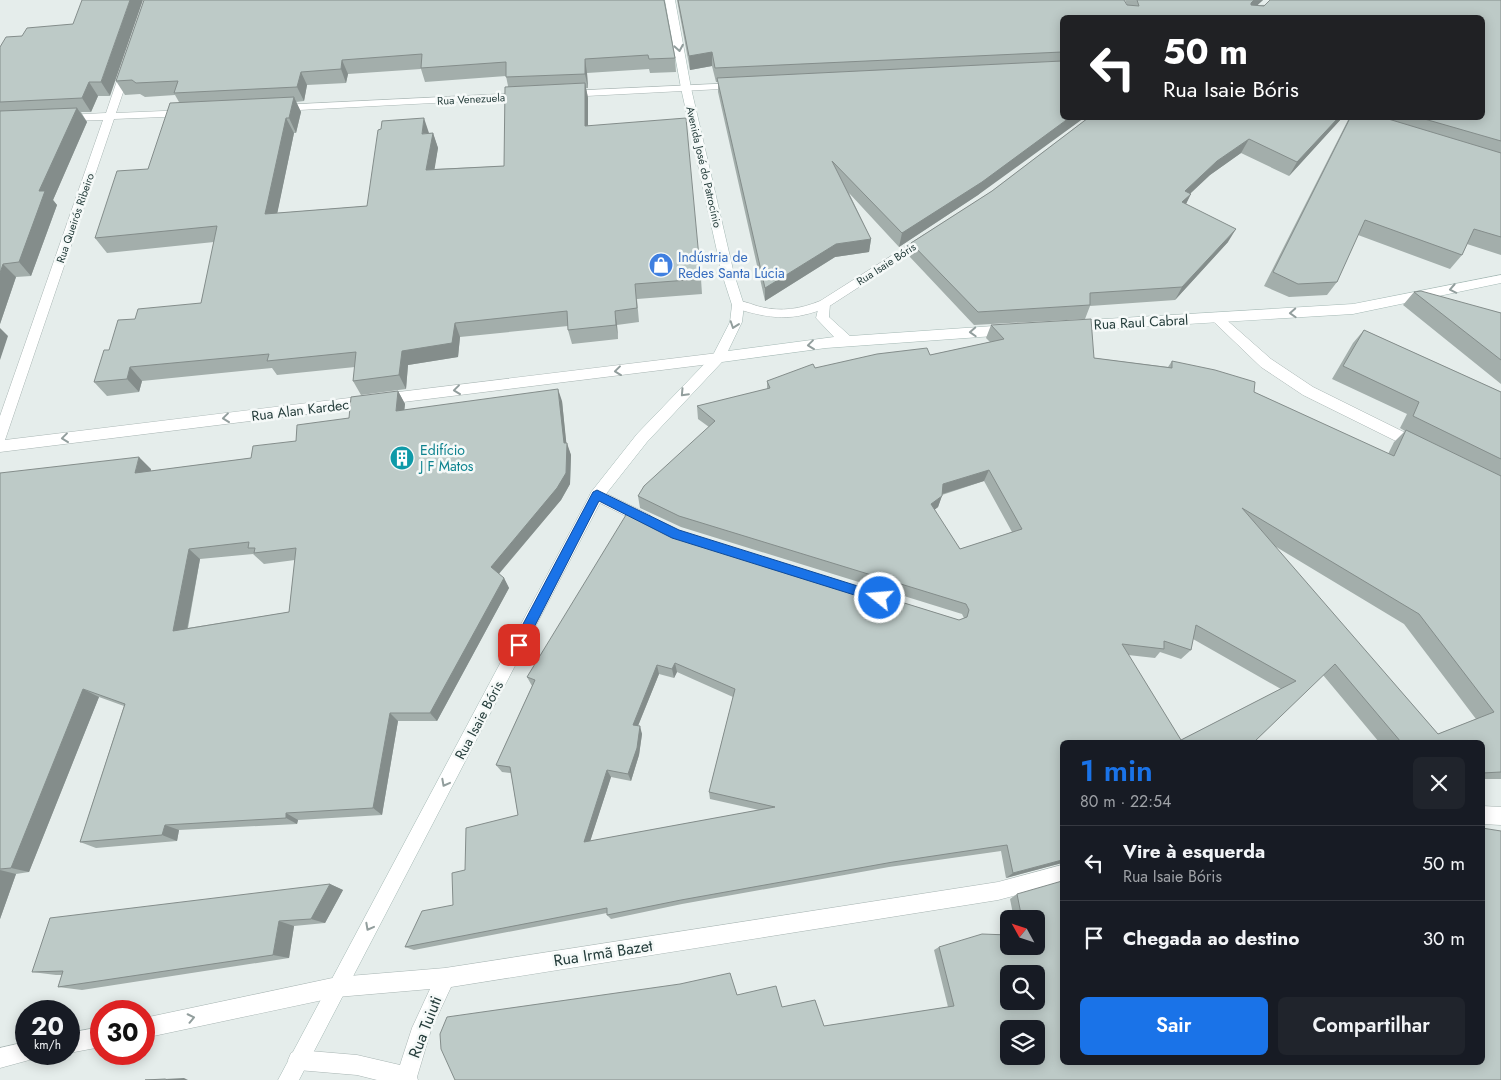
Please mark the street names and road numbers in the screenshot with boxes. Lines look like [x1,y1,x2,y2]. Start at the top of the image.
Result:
street label: Rua Venezuela [437,89,505,109]
street label: Avenida José do Patrocínio [682,105,726,229]
street label: Rua Queirós Ribeiro [52,171,98,265]
street label: Rua Isaie Bóris [853,238,919,289]
street label: Rua Raul Cabral [1093,310,1189,334]
street label: Rua Alan Kardec [250,394,350,426]
street label: Rua Isaie Bóris [450,677,508,763]
street label: Rua Irmã Bazet [552,934,654,972]
street label: Rua Tuiuti [403,993,447,1061]

